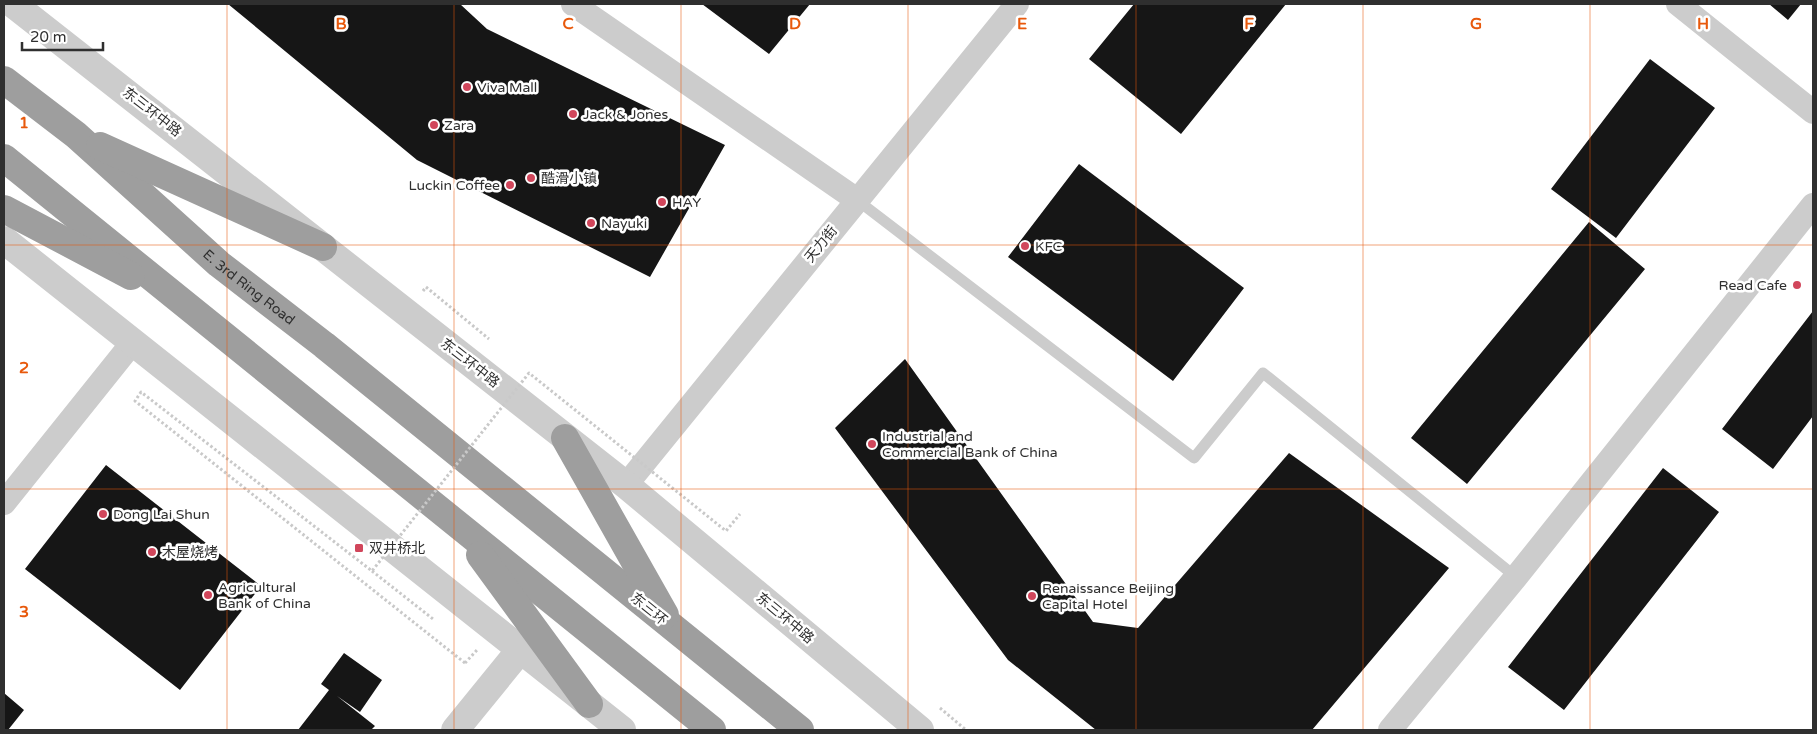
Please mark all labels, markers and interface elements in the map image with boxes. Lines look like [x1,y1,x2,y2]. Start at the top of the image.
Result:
text: B [335,14,347,34]
text: C [562,14,574,34]
text: D [789,14,801,34]
text: E [1017,14,1027,34]
text: F [1244,14,1254,34]
text: G [1470,14,1482,34]
text: H [1697,14,1709,34]
scale bar [22,20,104,52]
text: 20 m [30,28,67,46]
place label: Viva Mall [477,79,537,96]
marker: Viva Mall [461,81,473,93]
street label: 东三环中路 [119,84,185,140]
place label: Jack & Jones [583,106,668,123]
marker: Jack & Jones [567,108,579,120]
text: 1 [19,113,29,133]
place label: Zara [444,117,474,134]
marker: Zara [428,119,440,131]
place label: 酷滑小镇 [541,170,597,187]
marker: 酷滑小镇 [525,172,537,184]
place label: Luckin Coffee [408,177,500,194]
marker: Luckin Coffee [504,179,516,191]
place label: HAY [672,194,701,211]
marker: HAY [656,196,668,208]
place label: Nayuki [601,215,647,232]
marker: Nayuki [585,217,597,229]
street label: 天力街 [801,222,841,266]
place label: KFC [1035,238,1063,255]
marker: KFC [1019,240,1031,252]
street label: E. 3rd Ring Road [200,245,299,328]
place label: Read Cafe [1718,277,1787,294]
marker: Read Cafe [1791,279,1803,291]
street label: 东三环中路 [437,335,503,391]
text: 2 [19,358,29,378]
place label: Industrial and Commercial Bank of China [882,428,1058,461]
marker: Industrial and Commercial Bank of China [866,438,878,450]
place label: Dong Lai Shun [113,506,210,523]
marker: Dong Lai Shun [97,508,109,520]
place label: 双井桥北 [369,540,425,557]
marker: 双井桥北 [353,542,365,554]
place label: 木屋烧烤 [162,544,218,561]
marker: 木屋烧烤 [146,546,158,558]
place label: Agricultural Bank of China [218,579,311,612]
place label: Renaissance Beijing Capital Hotel [1042,580,1174,613]
marker: Agricultural Bank of China [202,589,214,601]
street label: 东三环 [627,589,671,629]
street label: 东三环中路 [753,589,817,647]
marker: Renaissance Beijing Capital Hotel [1026,590,1038,602]
text: 3 [19,602,29,622]

